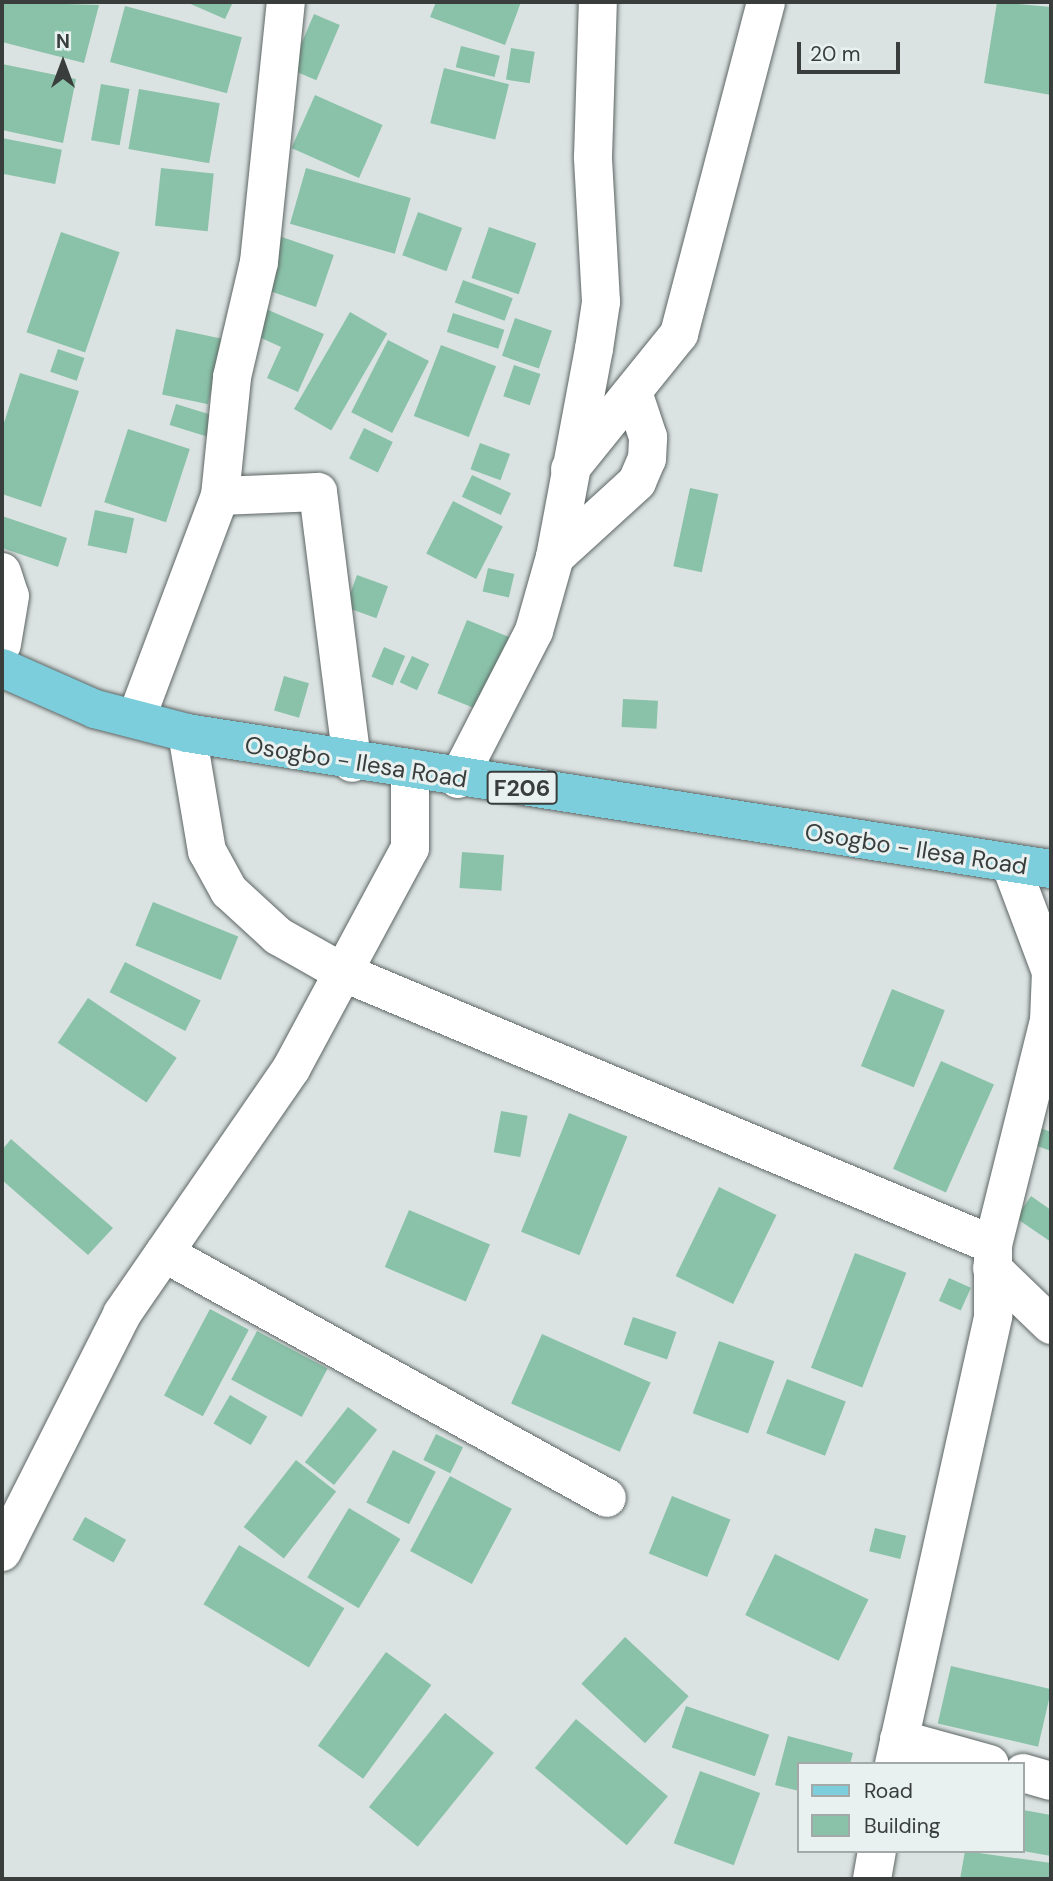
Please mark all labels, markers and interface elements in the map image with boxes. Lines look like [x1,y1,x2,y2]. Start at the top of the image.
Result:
north arrow [28,28,98,98]
scale bar [801,28,904,72]
text: N [56,29,70,54]
text: 20 m [810,40,861,68]
street label: Osogbo - Ilesa Road [243,730,469,794]
road number: F206 [485,768,559,808]
street label: Osogbo - Ilesa Road [803,817,1029,881]
legend [797,1762,1025,1853]
text: Road [864,1777,913,1805]
text: Building [864,1812,940,1840]

